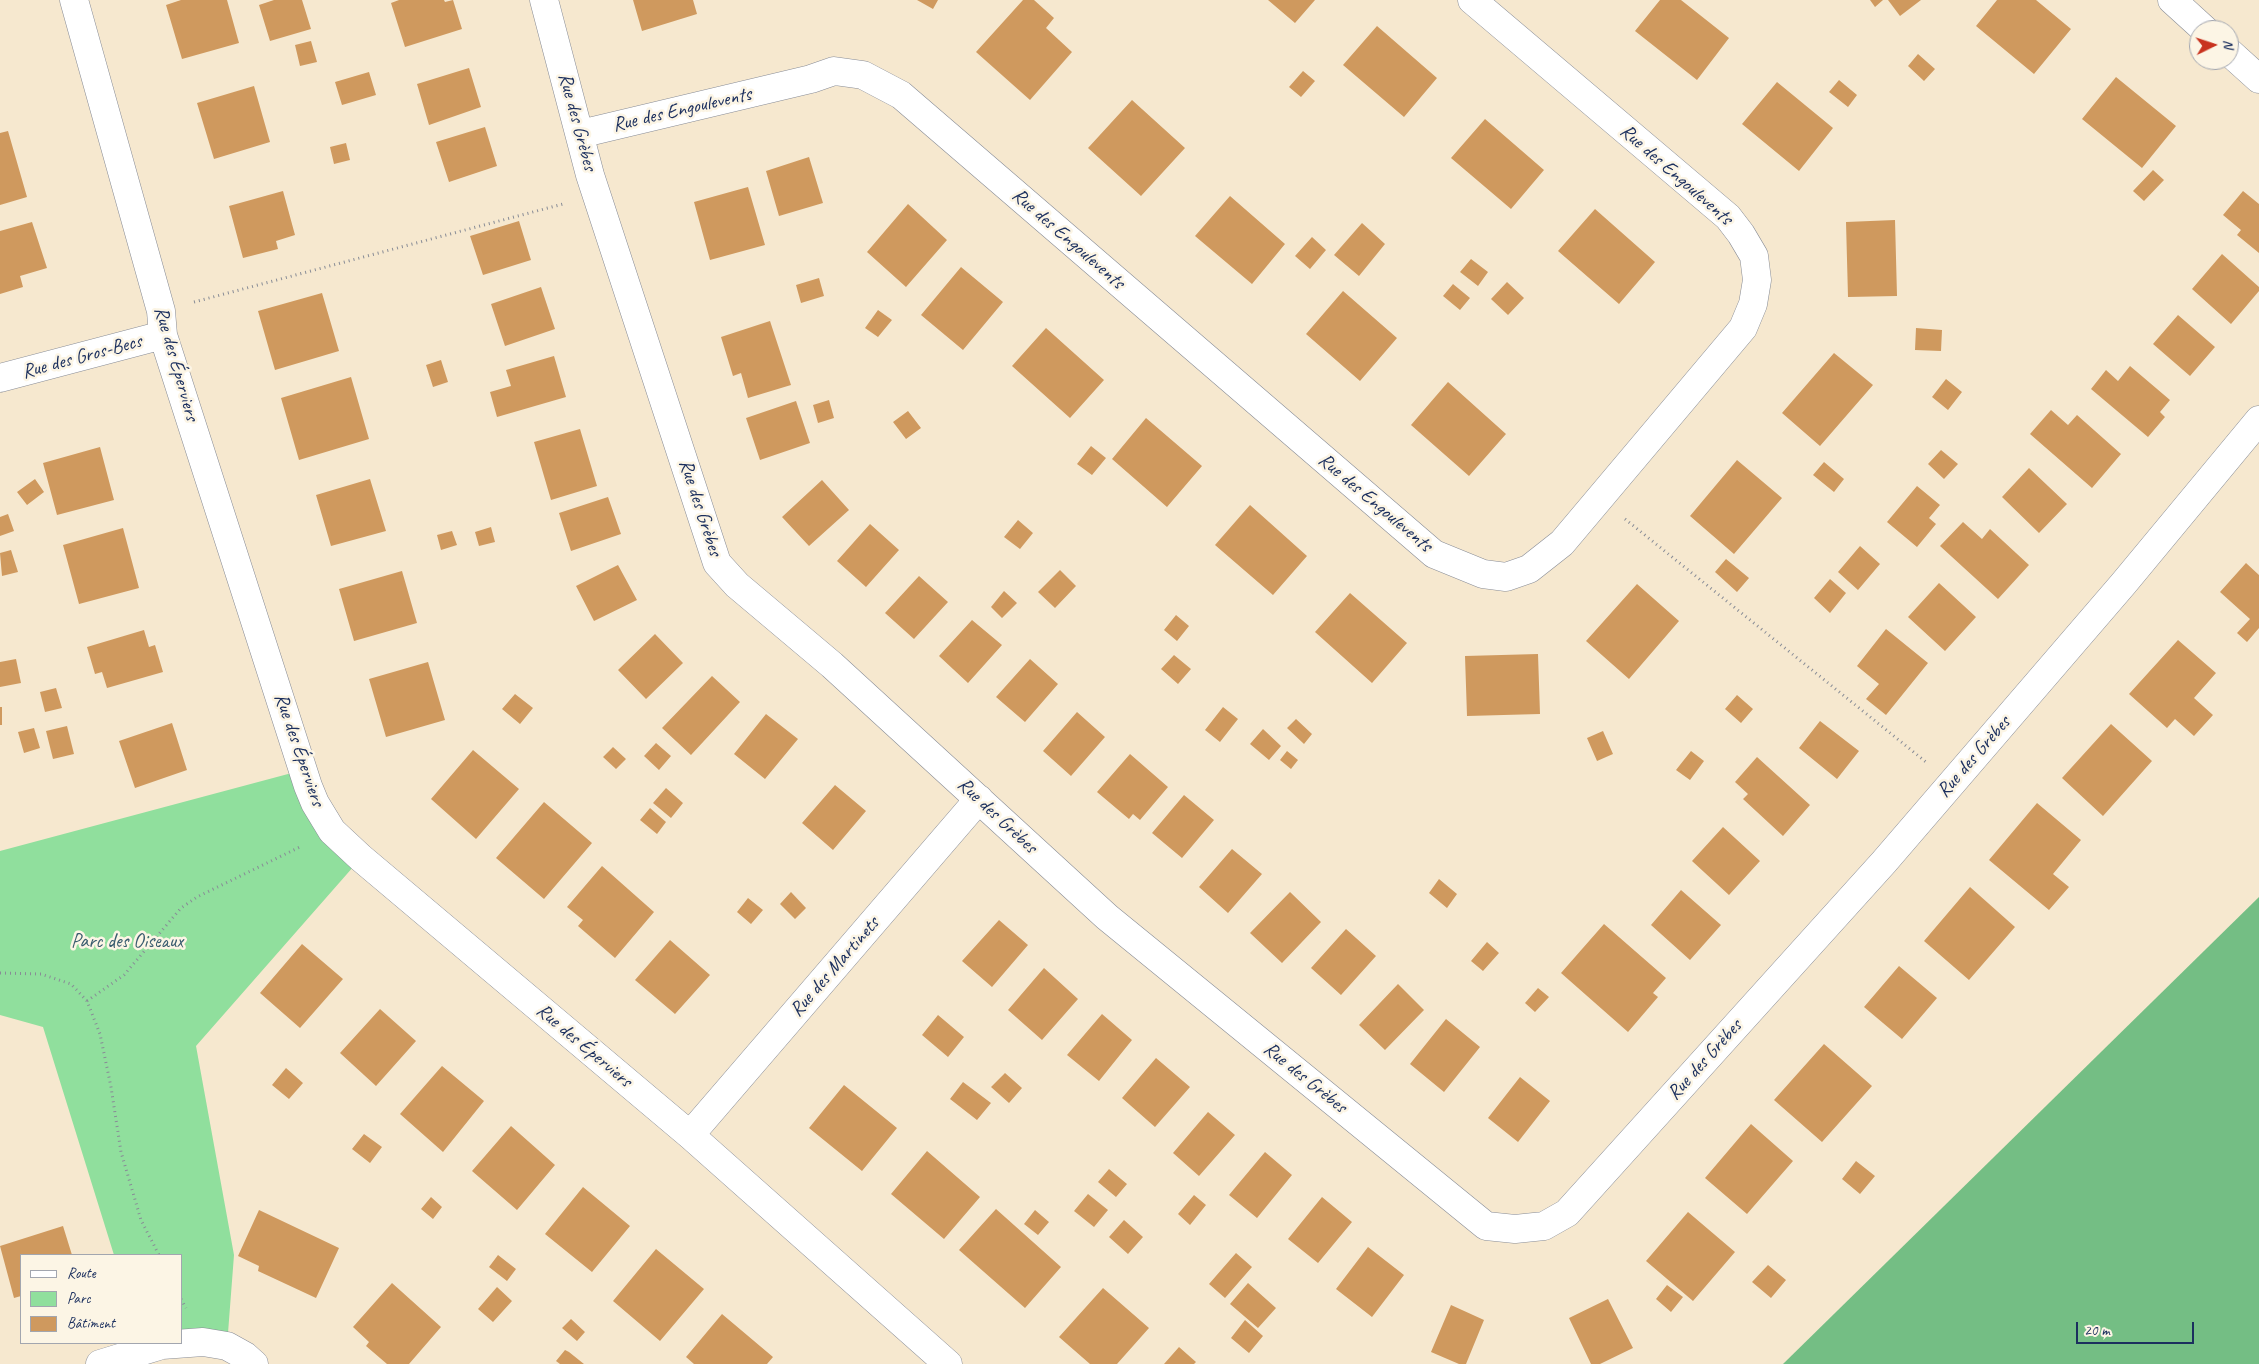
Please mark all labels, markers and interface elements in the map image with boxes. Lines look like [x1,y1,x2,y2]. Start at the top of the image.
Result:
north arrow [2189,20,2239,70]
text: N [2220,39,2237,49]
street label: Rue des Grèbes [552,70,602,174]
street label: Rue des Engoulevents [610,82,754,138]
street label: Rue des Engoulevents [1615,120,1737,230]
street label: Rue des Engoulevents [1007,184,1129,294]
street label: Rue des Éperviers [148,304,204,424]
street label: Rue des Gros-Becs [19,329,145,385]
street label: Rue des Engoulevents [1313,448,1437,558]
street label: Rue des Grèbes [673,457,727,559]
street label: Rue des Éperviers [268,690,330,810]
street label: Rue des Grèbes [1932,711,2016,803]
street label: Rue des Grèbes [952,773,1042,859]
street label: Rue des Martinets [785,912,885,1022]
park label: Parc des Oiseaux [71,930,183,954]
street label: Rue des Éperviers [531,999,637,1093]
street label: Rue des Grèbes [1663,1015,1747,1105]
street label: Rue des Grèbes [1258,1037,1352,1119]
legend [20,1254,182,1344]
text: Route [67,1264,96,1283]
text: Parc [67,1289,91,1308]
scale bar [2079,1312,2196,1344]
text: Bâtiment [67,1314,115,1333]
text: 20 m [2084,1321,2110,1340]

